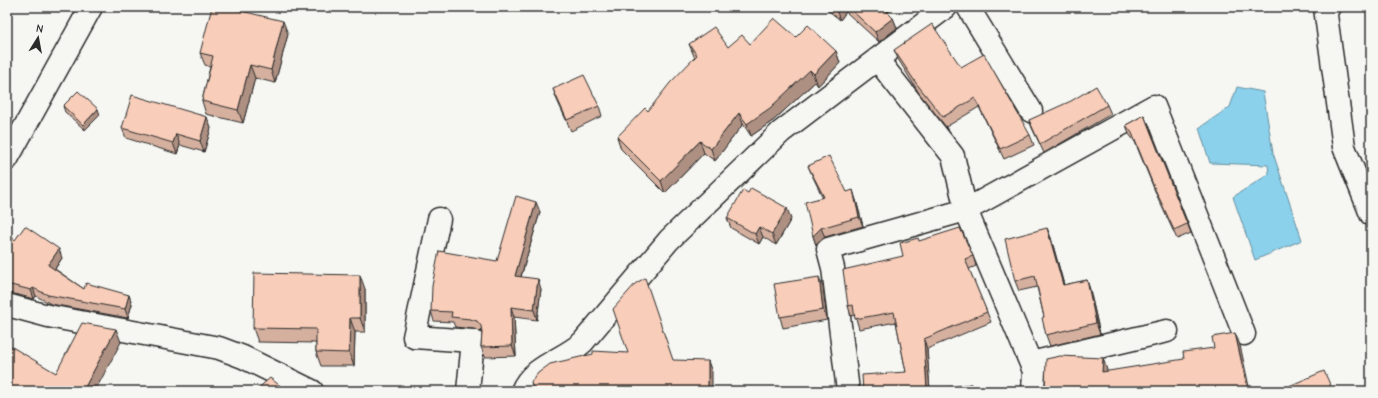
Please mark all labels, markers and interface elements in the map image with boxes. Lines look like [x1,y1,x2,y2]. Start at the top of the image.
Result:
north arrow [18,18,58,58]
text: N [35,22,45,36]

